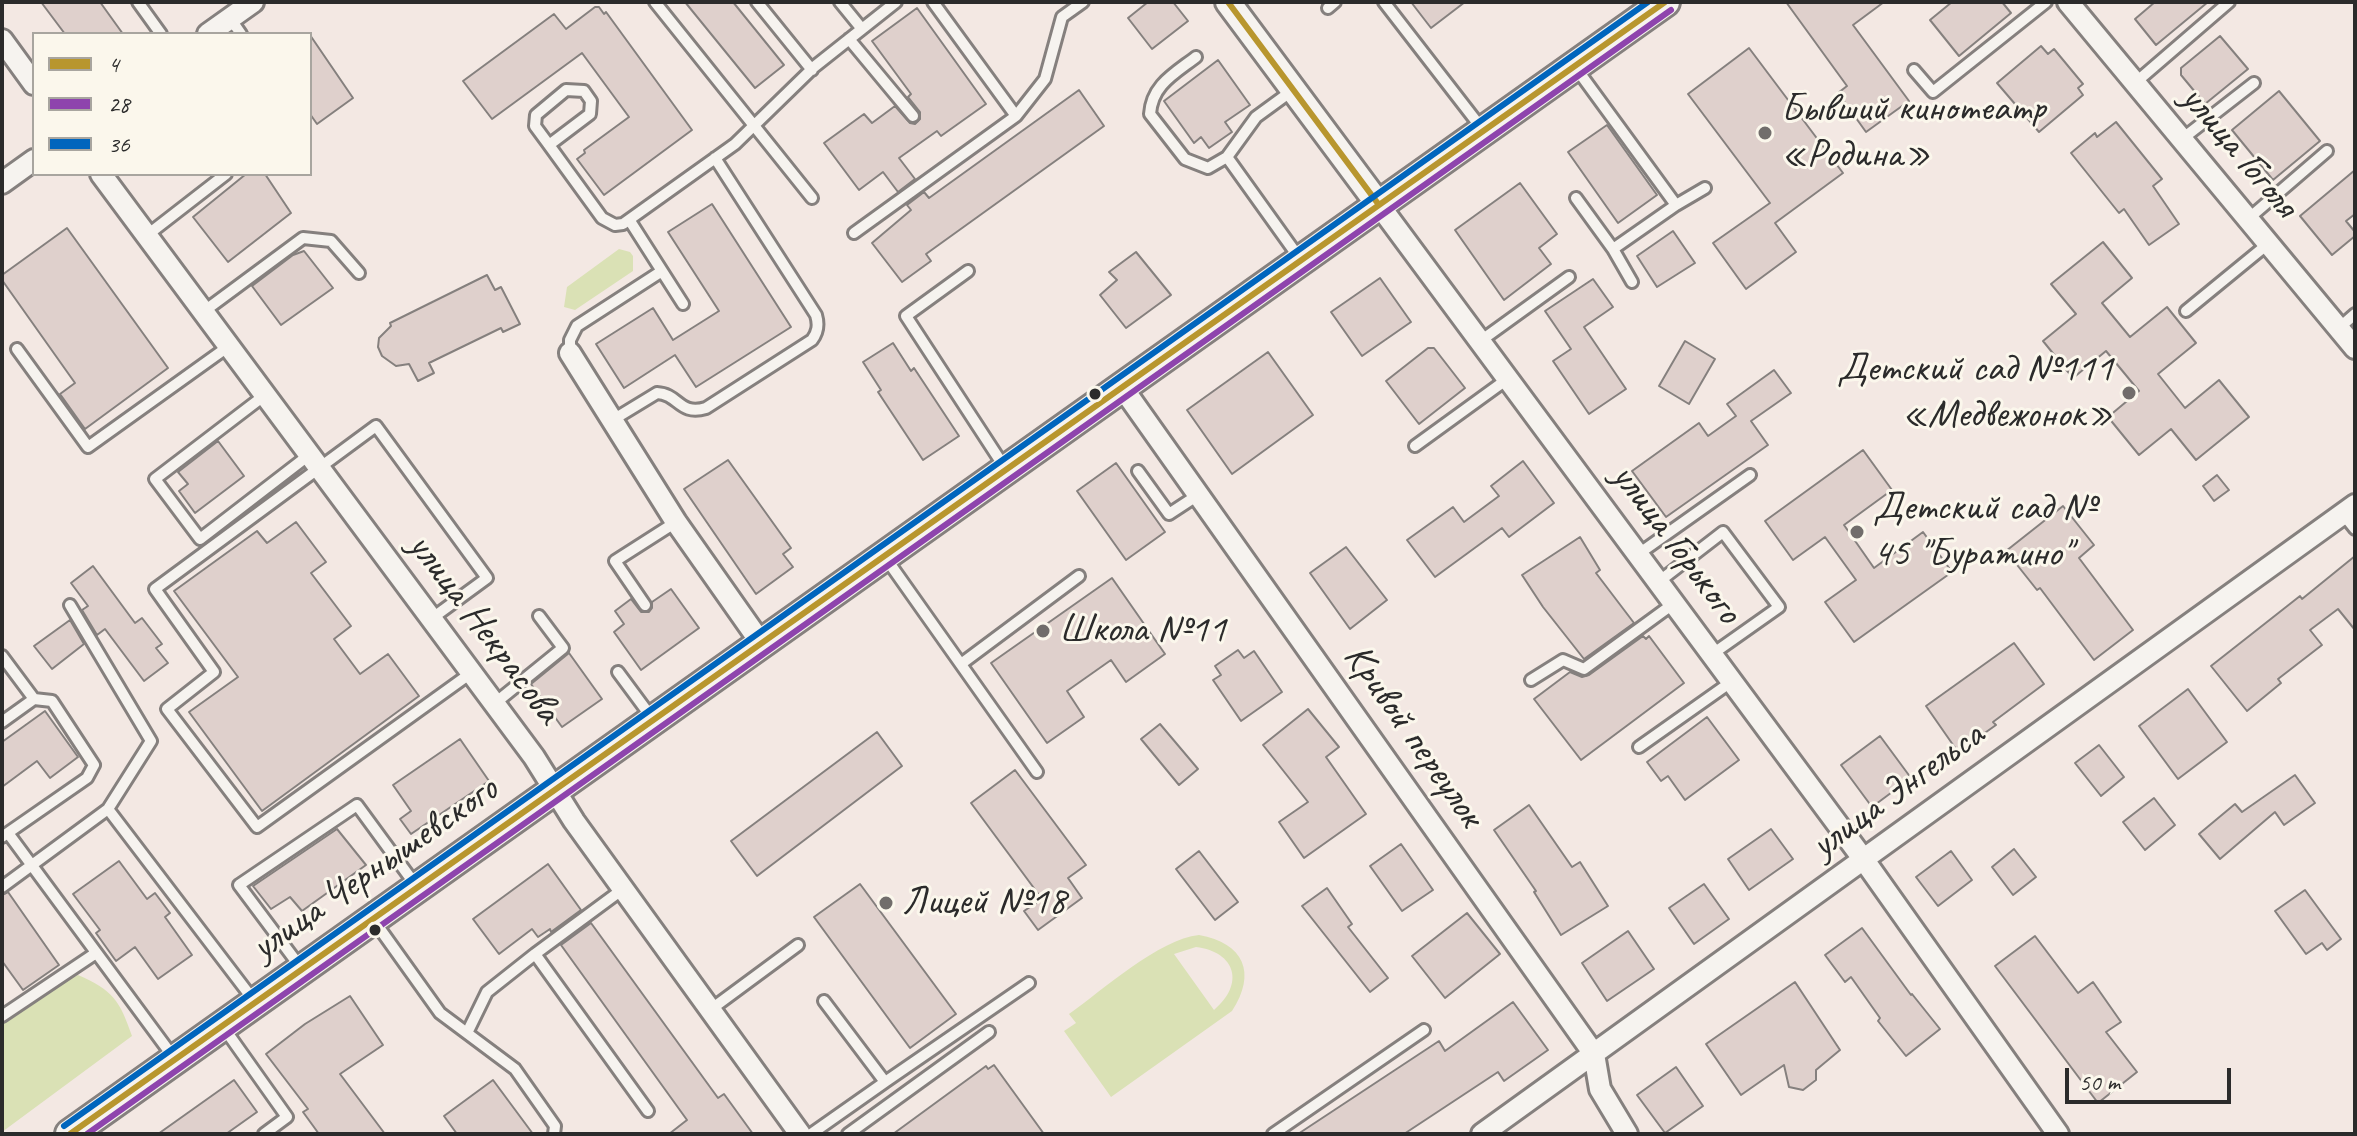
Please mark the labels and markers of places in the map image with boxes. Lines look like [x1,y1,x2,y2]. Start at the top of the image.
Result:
place label: Бывший кинотеатр «Родина» [1781,86,2045,180]
marker: Бывший кинотеатр «Родина» [1756,124,1774,142]
place label: Детский сад №111 «Медвежонок» [1837,346,2113,440]
marker: Детский сад №111 «Медвежонок» [2120,384,2138,402]
unlabelled marker [1087,386,1103,402]
place label: Детский сад № 45 "Буратино" [1873,485,2095,579]
marker: Детский сад № 45 "Буратино" [1848,523,1866,541]
place label: Школа №11 [1059,607,1226,655]
marker: Школа №11 [1034,622,1052,640]
place label: Лицей №18 [902,879,1066,927]
marker: Лицей №18 [877,894,895,912]
unlabelled marker [367,922,383,938]

